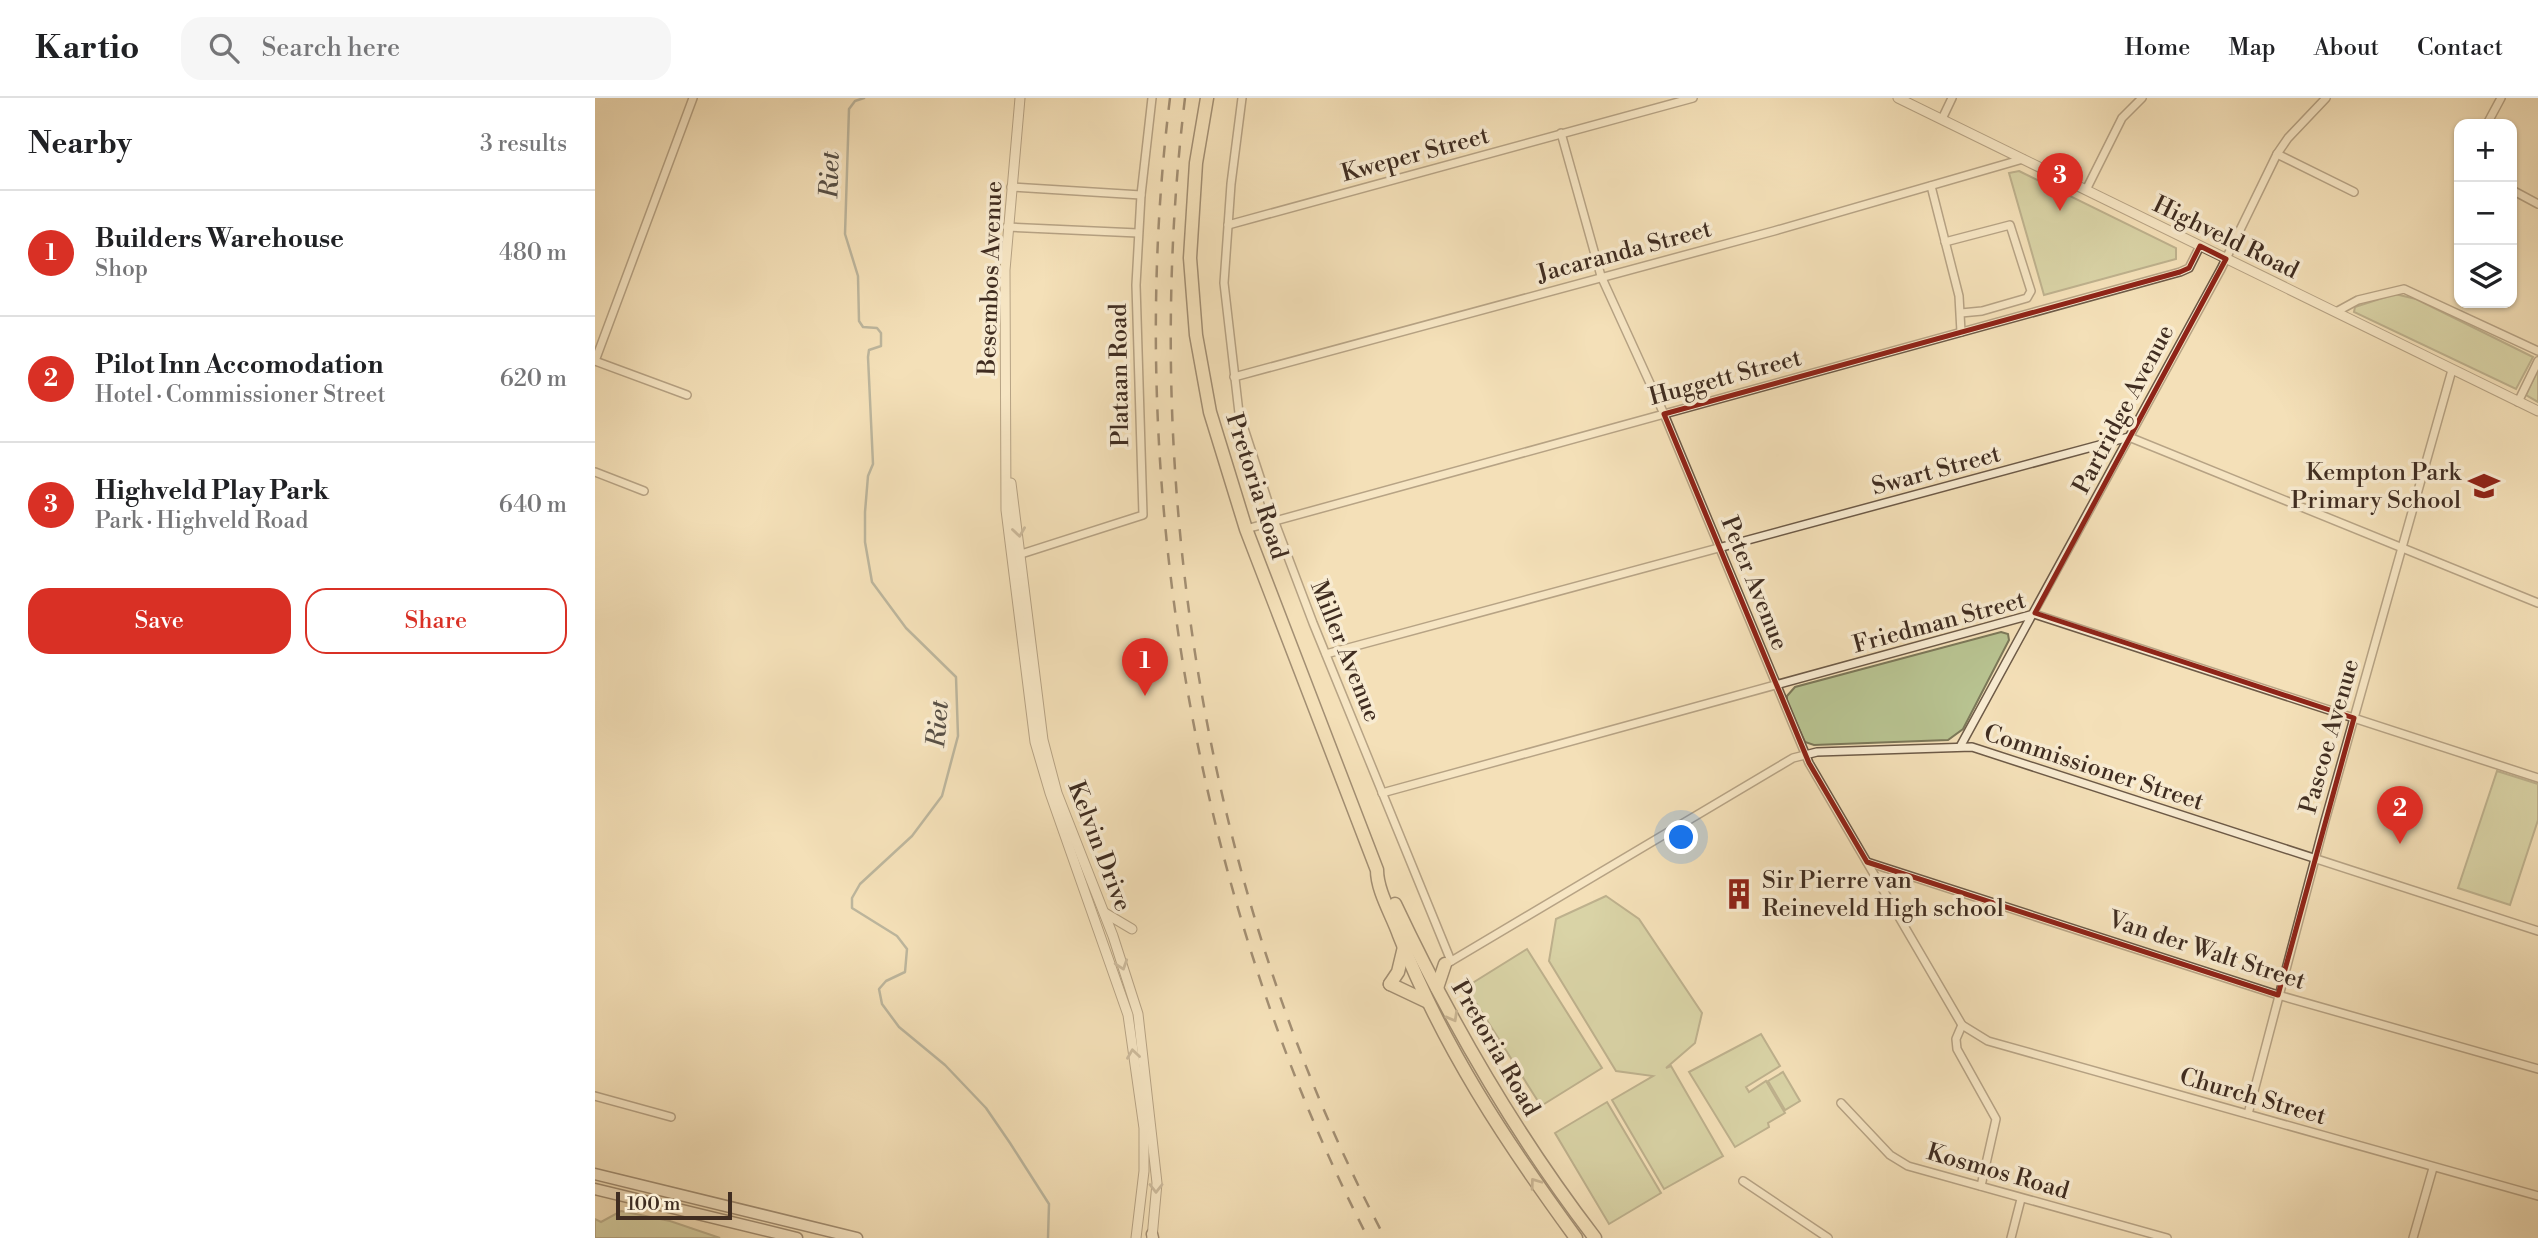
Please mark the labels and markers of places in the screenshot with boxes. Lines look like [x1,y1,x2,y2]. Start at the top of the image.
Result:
pin: 3 [2037,153,2083,211]
place label: Kempton Park Primary School [2291,458,2462,516]
school or university icon: Kempton Park Primary School [2467,469,2501,503]
pin: 1 [1122,638,1168,696]
pin: 2 [2377,786,2423,844]
place label: Sir Pierre van Reineveld High school [1762,866,2004,924]
building icon: Sir Pierre van Reineveld High school [1722,877,1756,911]

